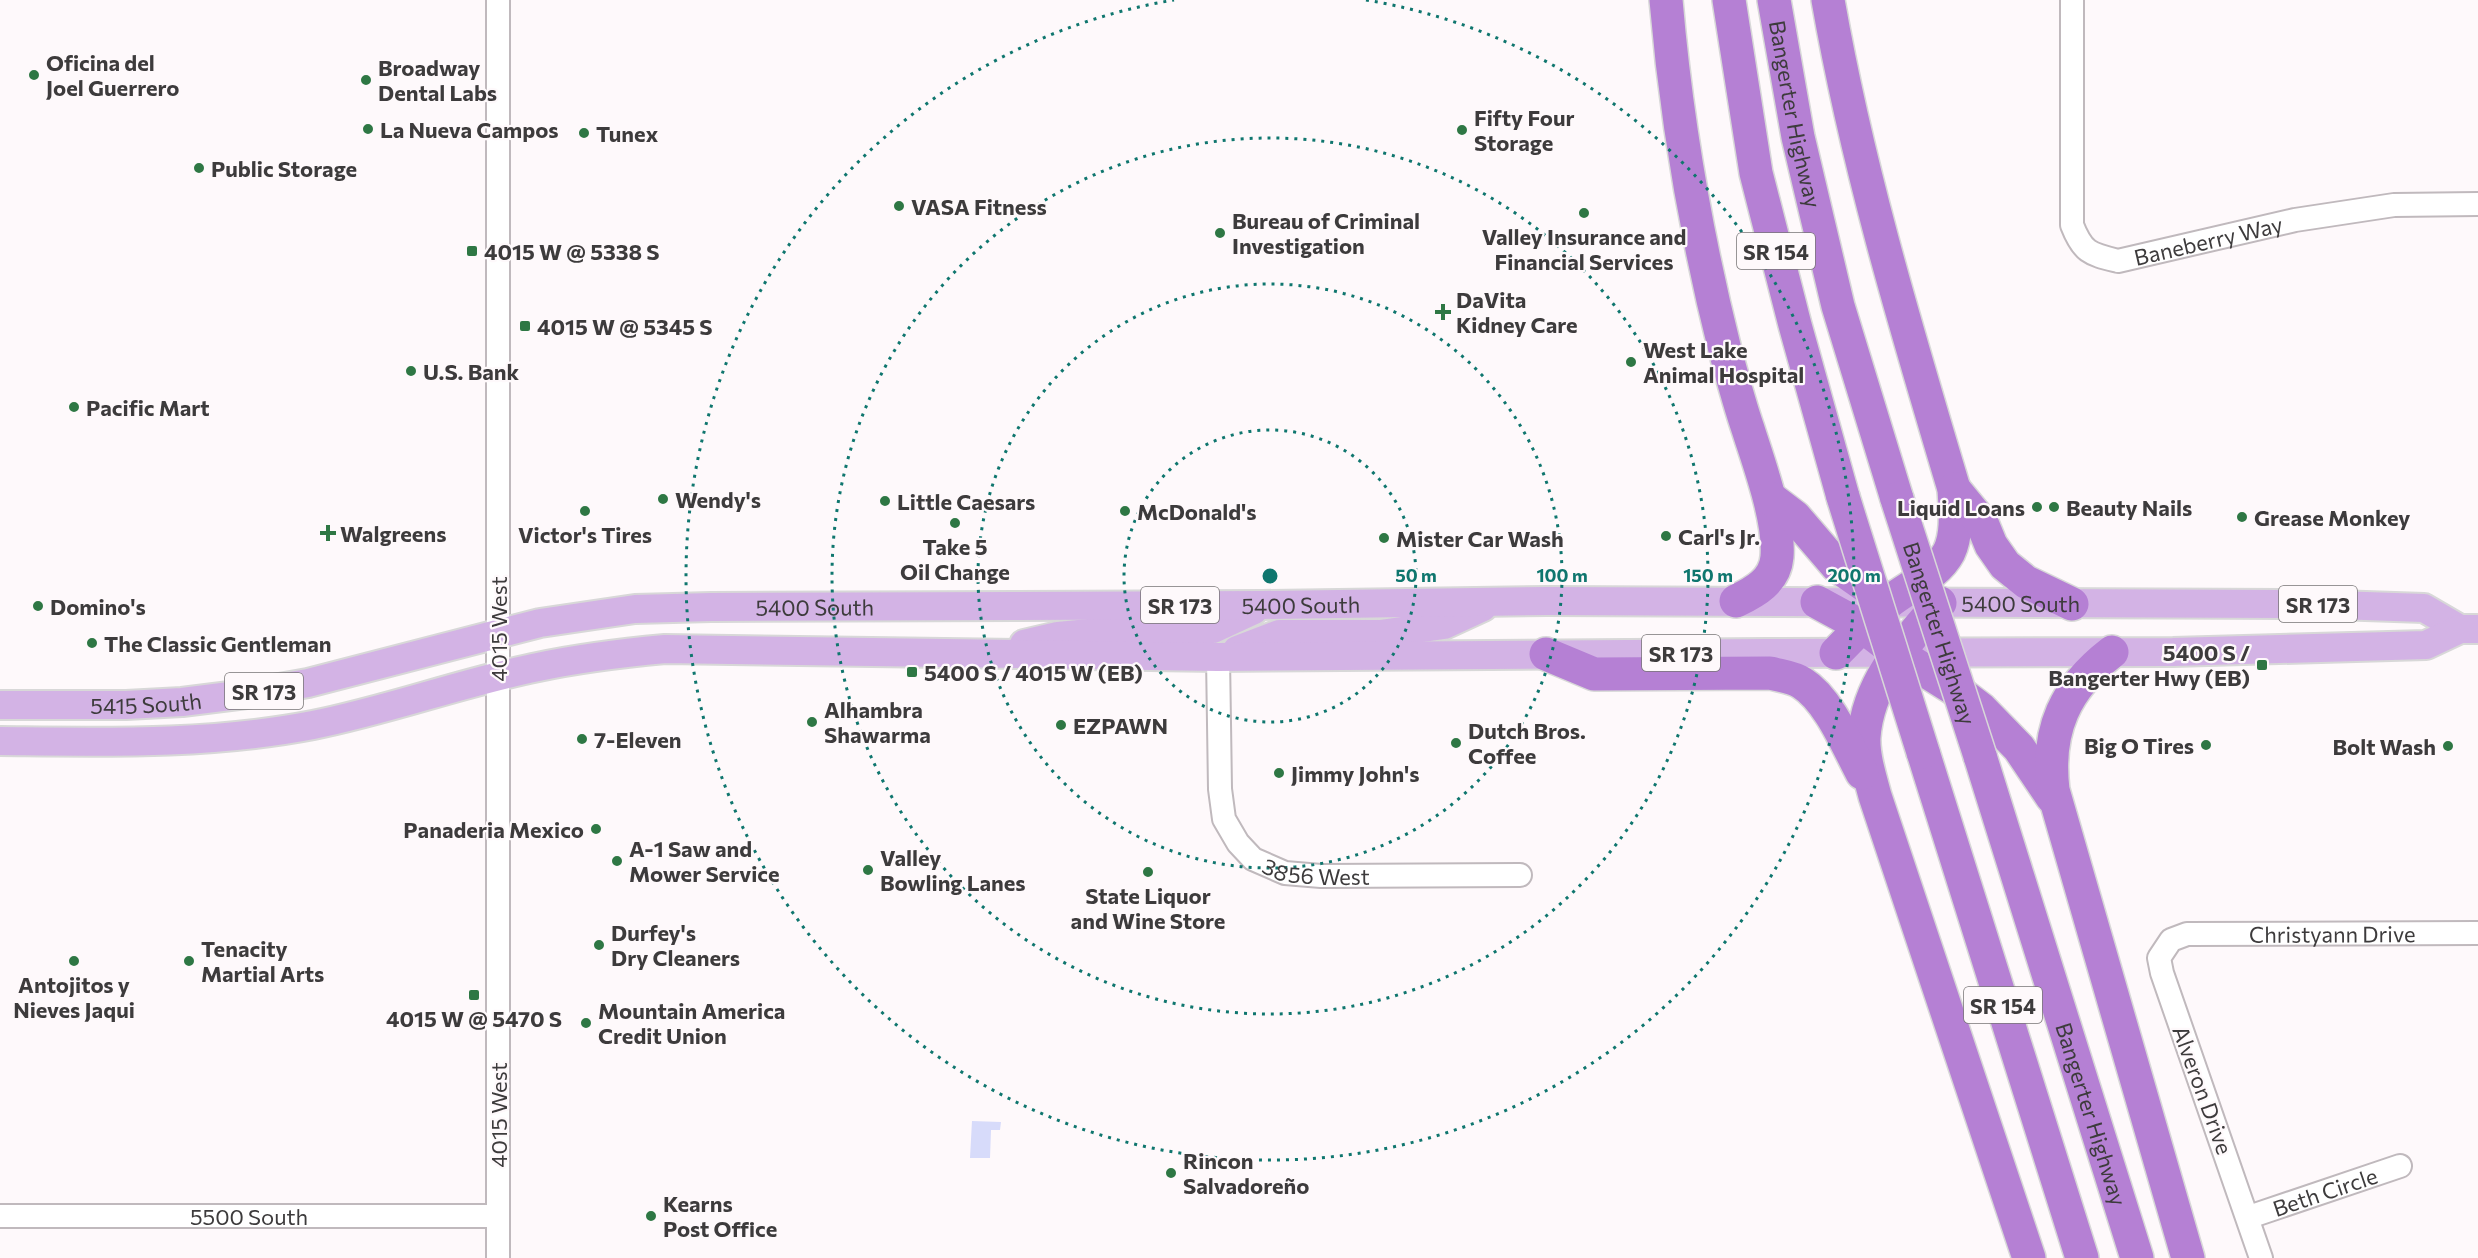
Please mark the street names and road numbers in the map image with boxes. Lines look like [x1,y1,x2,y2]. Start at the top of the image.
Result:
street label: Bangerter Highway [1764,18,1828,210]
street label: Baneberry Way [2131,210,2285,270]
road number: SR 154 [1737,233,1815,269]
street label: Bangerter Highway [1898,538,1982,728]
street label: 4015 West [485,576,512,682]
road number: SR 173 [2279,586,2357,622]
road number: SR 173 [1141,587,1219,623]
street label: 5400 South [1961,589,2080,617]
street label: 5400 South [1241,590,1360,619]
street label: 5400 South [755,593,874,620]
road number: SR 173 [1642,635,1720,671]
road number: SR 173 [225,673,303,709]
street label: 5415 South [90,686,203,719]
street label: 3856 West [1259,852,1370,890]
street label: Christyann Drive [2249,920,2416,947]
road number: SR 154 [1964,987,2042,1023]
street label: Bangerter Highway [2051,1019,2133,1209]
street label: Alveron Drive [2167,1022,2239,1158]
street label: 4015 West [485,1062,512,1168]
street label: Beth Circle [2269,1161,2381,1222]
street label: 5500 South [190,1203,308,1230]

